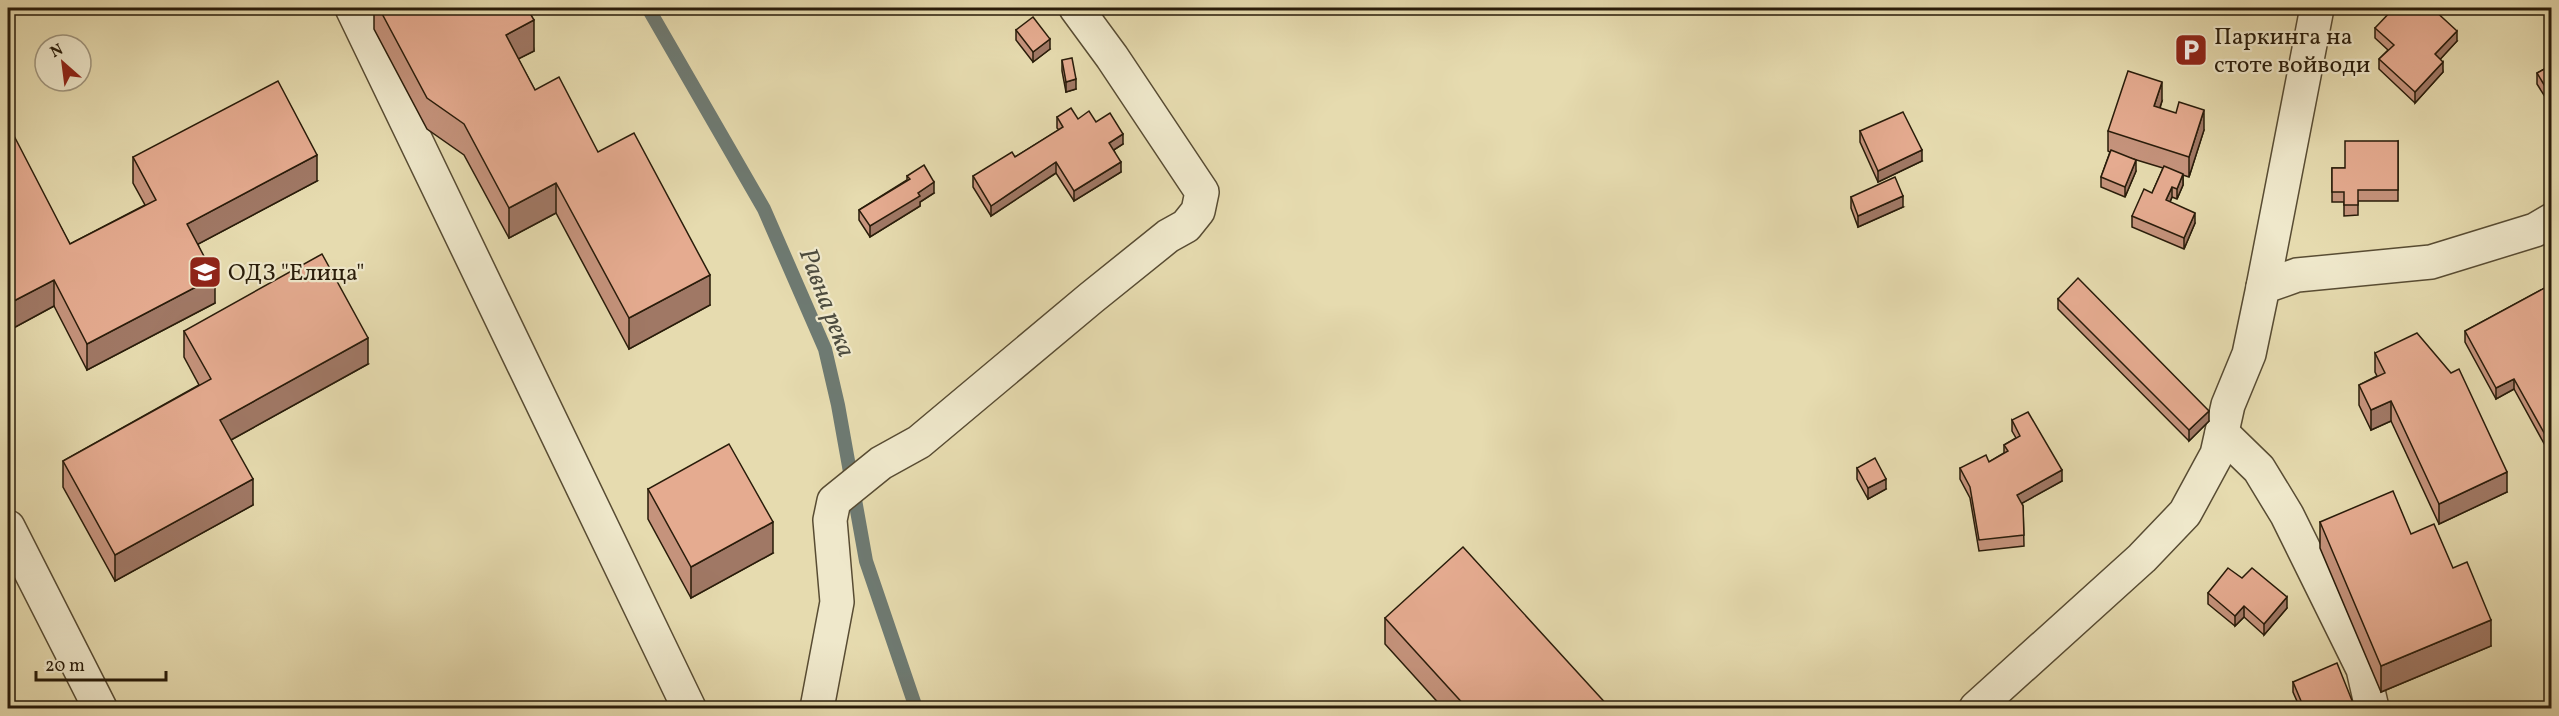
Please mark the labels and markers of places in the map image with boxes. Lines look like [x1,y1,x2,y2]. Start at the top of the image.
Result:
place label: Паркинга на стоте войводи [2214,21,2370,83]
parking icon: Паркинга на стоте войводи [2173,32,2209,68]
school or university icon: ОДЗ "Елица" [187,254,223,290]
place label: ОДЗ "Елица" [228,257,365,291]

